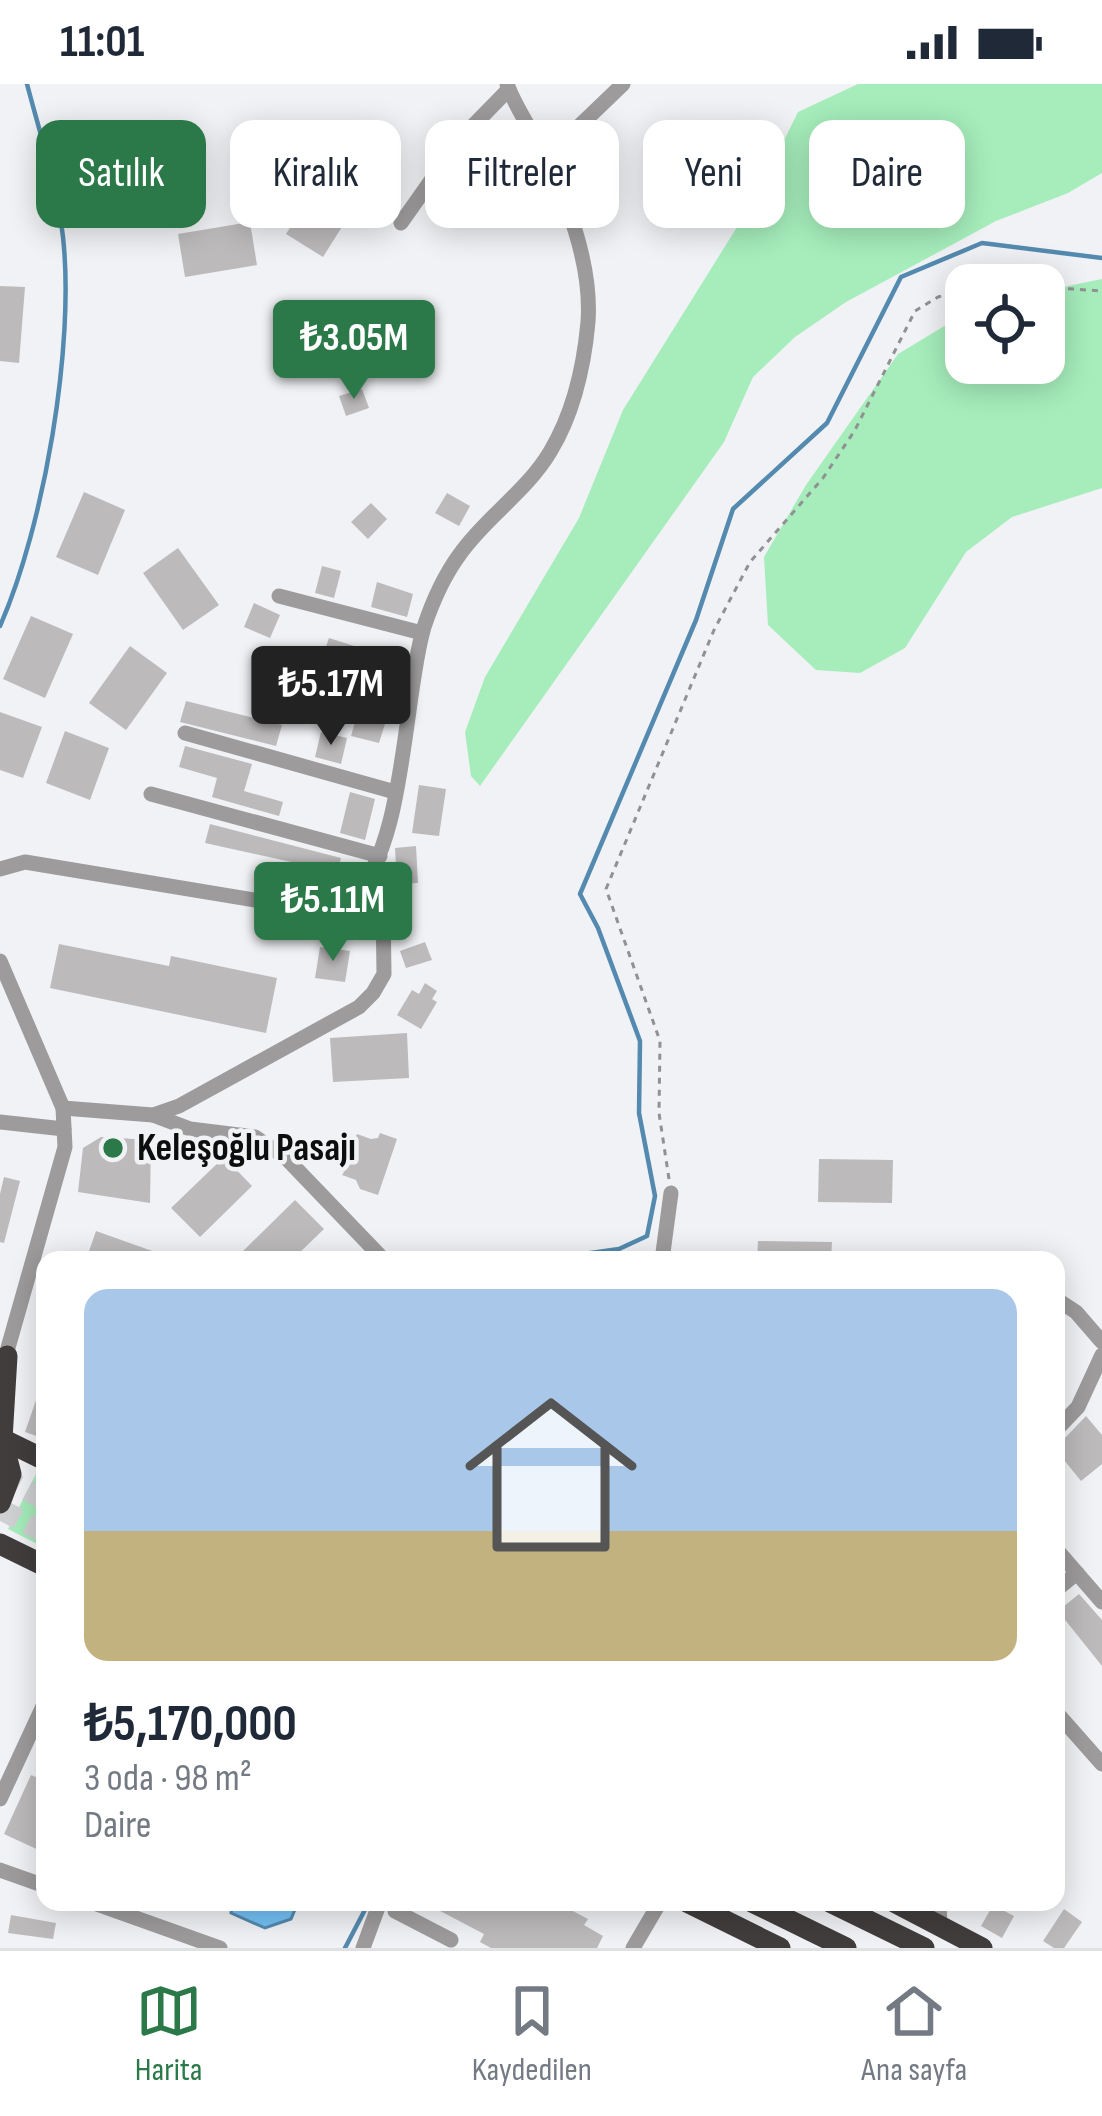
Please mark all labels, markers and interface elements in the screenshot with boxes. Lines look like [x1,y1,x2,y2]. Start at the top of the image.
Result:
text: 11:01 [60,15,144,70]
chip: Satılık [36,120,206,228]
chip: Kiralık [230,120,401,228]
chip: Filtreler [425,120,619,228]
chip: Yeni [643,120,785,228]
chip: Daire [809,120,965,228]
map controls [945,264,1065,384]
button: locate [945,264,1065,384]
pin: ₺3.05M [256,300,452,402]
text: ₺3.05M [300,315,408,362]
pin: ₺5.17M [233,646,429,748]
text: ₺5.17M [278,661,384,708]
pin: ₺5.11M [235,862,431,964]
text: ₺5.11M [281,877,385,924]
place label: Keleşoğlu Pasajı [137,1125,356,1172]
marker: Keleşoğlu Pasajı [100,1135,126,1161]
icon: home [443,1367,659,1583]
text: ₺5,170,000 [84,1694,297,1755]
text: 3 oda · 98 m² [84,1755,252,1802]
text: Daire [84,1802,151,1849]
tab: Harita [135,1978,202,2090]
tab: Kaydedilen [472,1978,592,2090]
tab: Ana sayfa [861,1978,967,2090]

